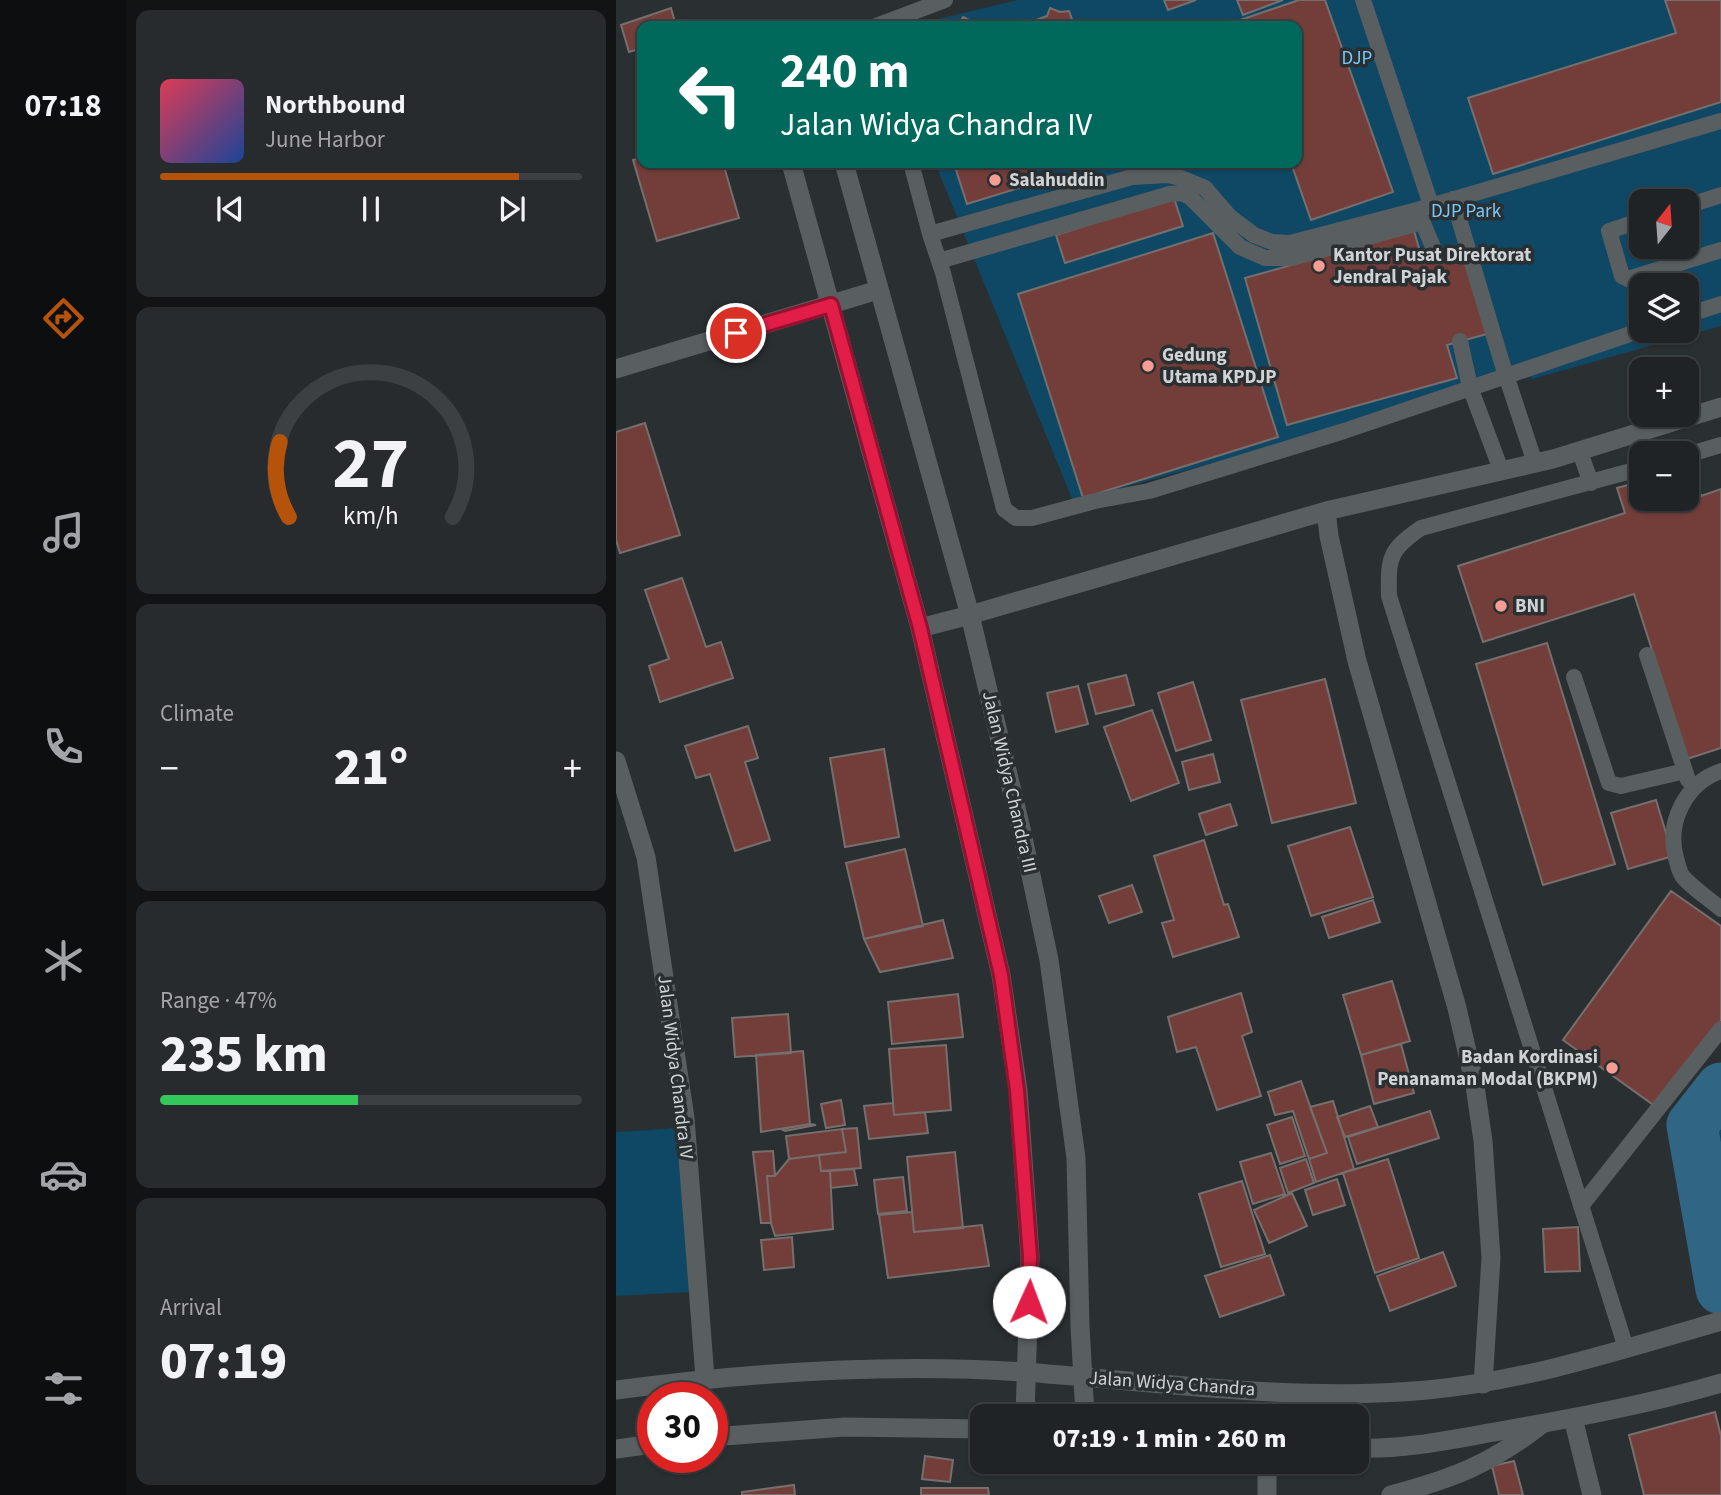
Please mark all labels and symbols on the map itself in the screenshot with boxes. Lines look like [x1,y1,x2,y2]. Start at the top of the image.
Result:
park label: DJP [1342,45,1372,72]
place label: Salahuddin [1009,167,1105,194]
marker: Salahuddin [987,172,1003,188]
north arrow [1629,189,1699,259]
park label: DJP Park [1431,198,1502,225]
place label: Kantor Pusat Direktorat Jendral Pajak [1333,242,1531,291]
marker: Kantor Pusat Direktorat Jendral Pajak [1311,258,1327,274]
pin [706,303,766,363]
place label: Gedung Utama KPDJP [1162,342,1277,391]
marker: Gedung Utama KPDJP [1140,358,1156,374]
place label: BNI [1515,593,1545,620]
marker: BNI [1493,598,1509,614]
street label: Jalan Widya Chandra III [975,689,1043,875]
street label: Jalan Widya Chandra IV [650,973,700,1161]
place label: Badan Kordinasi Penanaman Modal (BKPM) [1377,1044,1598,1093]
marker: Badan Kordinasi Penanaman Modal (BKPM) [1604,1060,1620,1076]
position arrow [992,1265,1066,1339]
street label: Jalan Widya Chandra [1088,1365,1256,1403]
speed limit sign: 30 [637,1382,728,1473]

